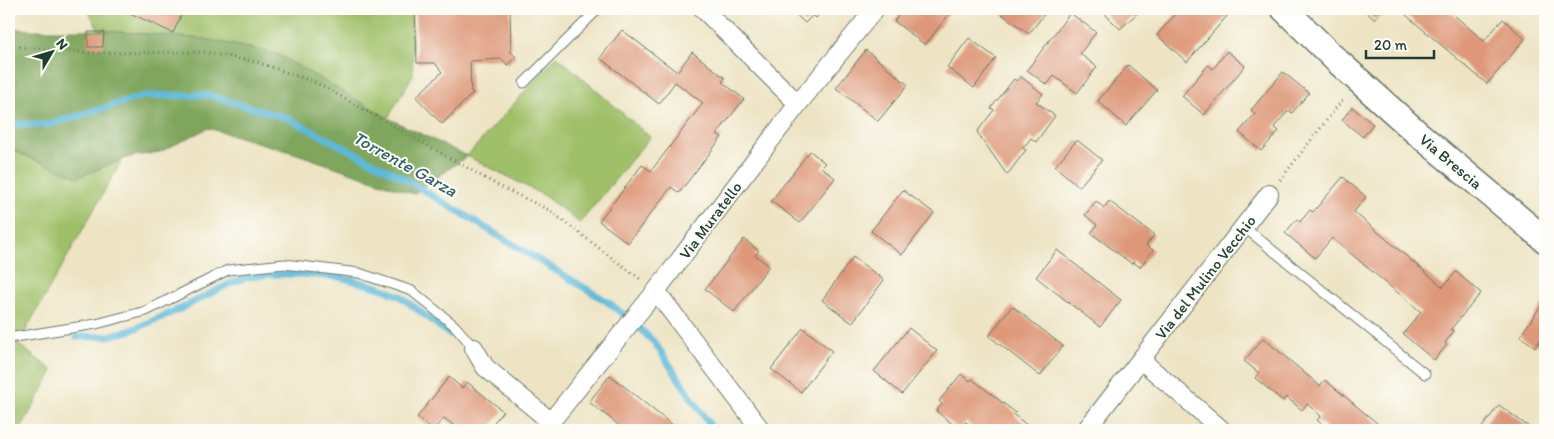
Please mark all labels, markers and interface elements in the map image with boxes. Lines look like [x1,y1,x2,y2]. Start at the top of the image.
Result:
north arrow [28,28,78,78]
scale bar [1366,28,1434,60]
text: N [52,35,71,53]
text: 20 m [1374,36,1408,54]
water label: Torrente Garza [349,126,462,202]
street label: Via Brescia [1416,130,1486,193]
street label: Via Muratello [675,178,746,263]
street label: Via del Mulino Vecchio [1151,211,1260,343]

